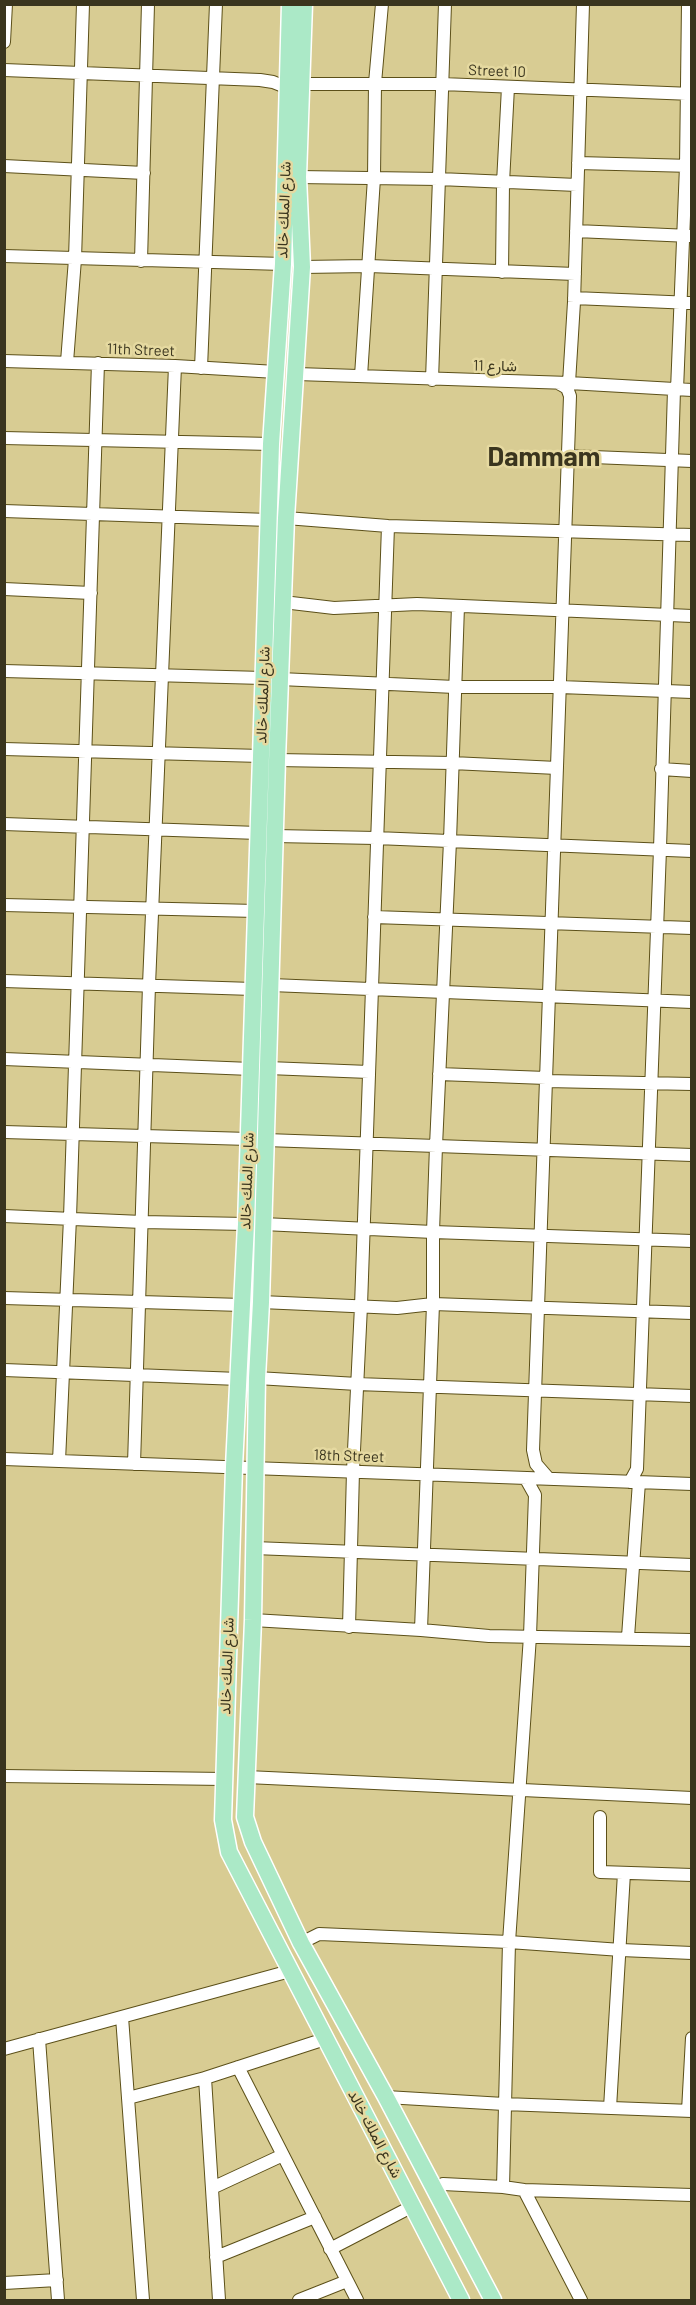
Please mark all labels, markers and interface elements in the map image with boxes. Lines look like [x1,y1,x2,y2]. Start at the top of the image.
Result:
street label: Street 10 [468,61,526,81]
street label: شارع الملك خالد [273,161,295,259]
street label: 11th Street [107,340,175,360]
street label: شارع 11 [473,357,517,375]
district label: Dammam [488,441,600,473]
street label: شارع الملك خالد [252,646,274,744]
street label: شارع الملك خالد [236,1132,258,1230]
street label: 18th Street [313,1446,385,1466]
street label: شارع الملك خالد [216,1617,238,1715]
street label: شارع الملك خالد [344,2087,406,2181]

